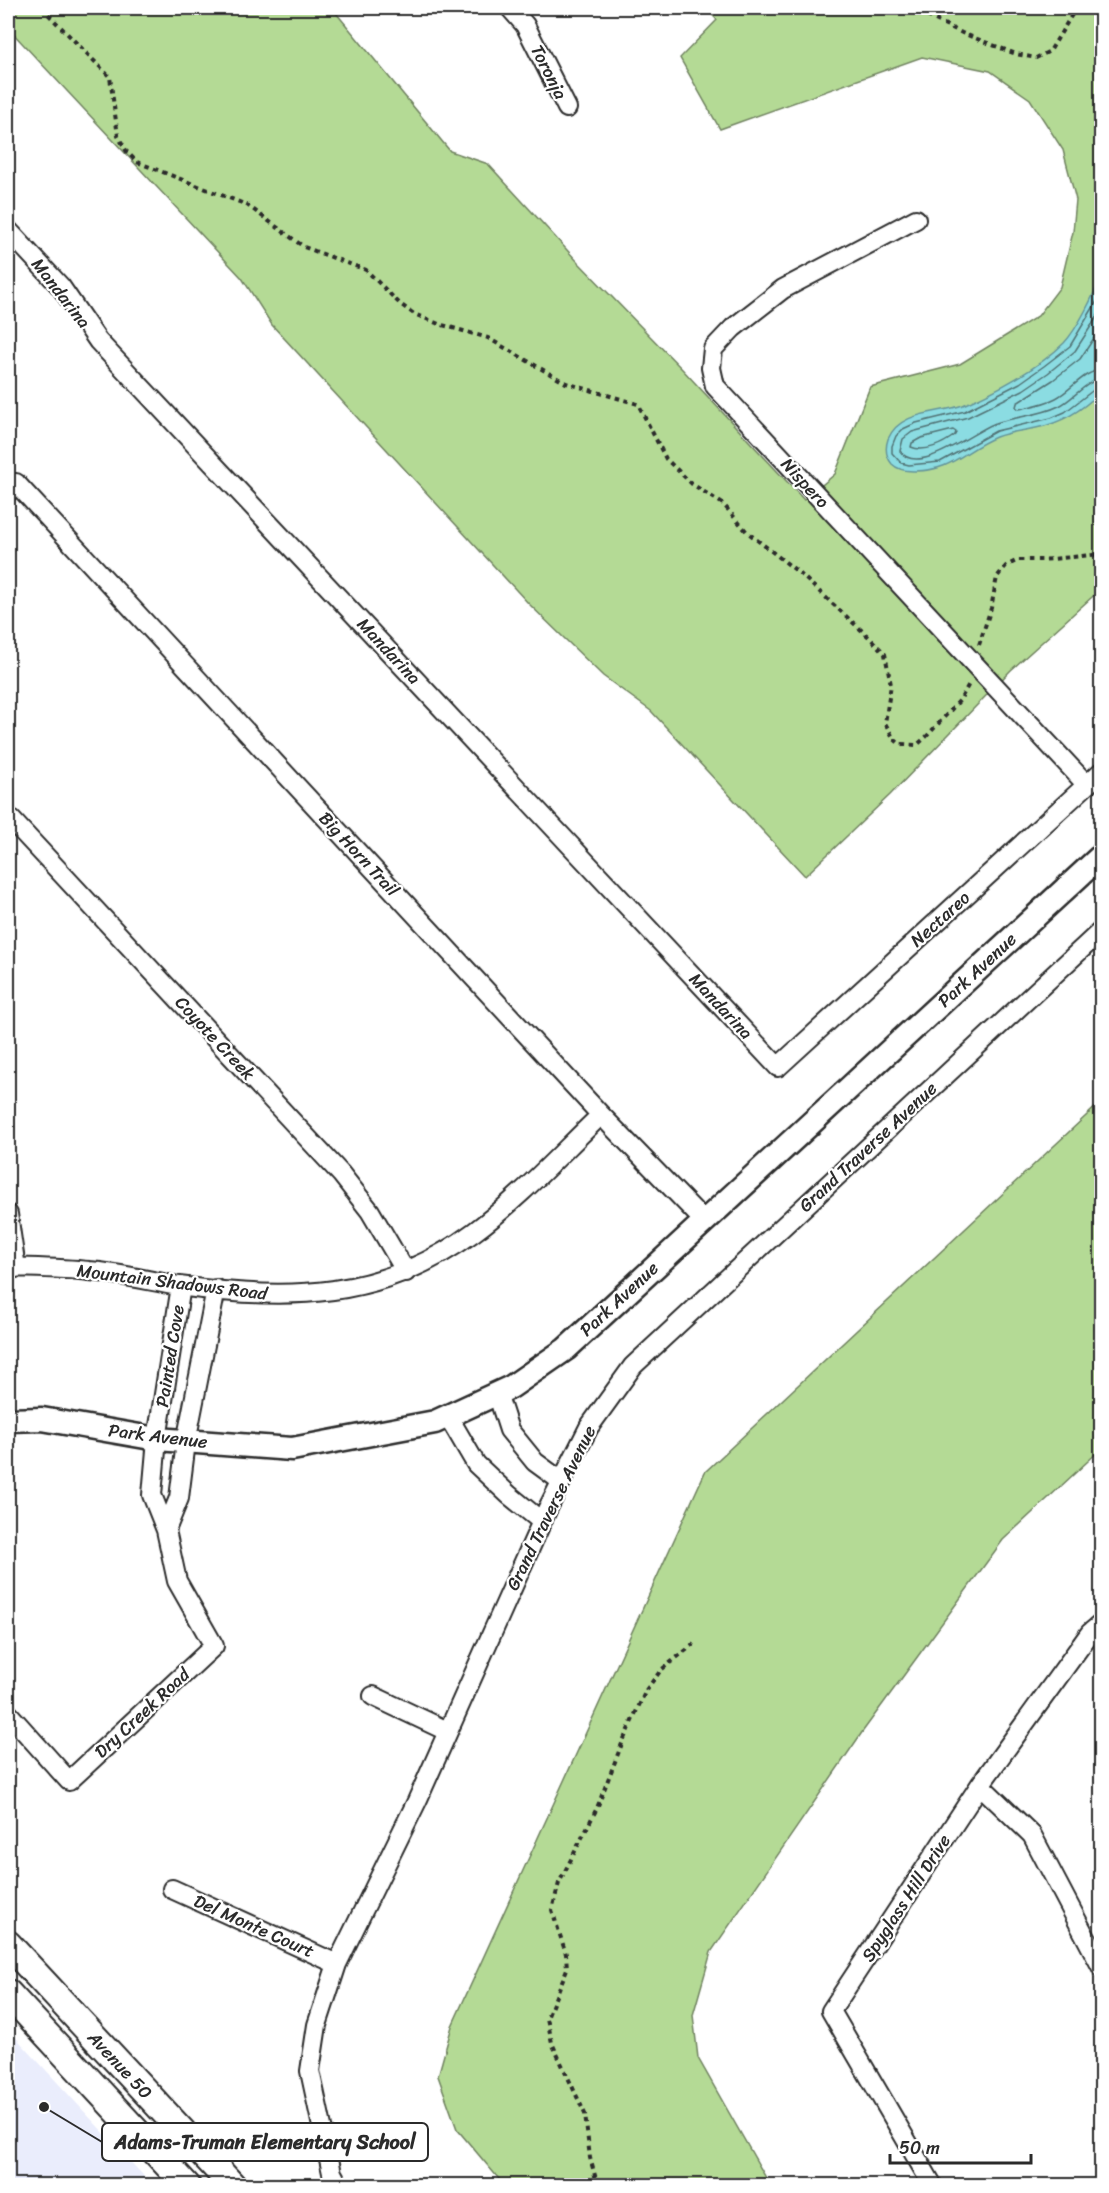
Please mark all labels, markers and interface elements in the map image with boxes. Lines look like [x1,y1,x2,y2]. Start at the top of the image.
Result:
street label: Toronja [522,39,576,105]
street label: Mandarina [23,250,99,336]
street label: Nispero [773,450,837,516]
street label: Mandarina [349,610,429,692]
street label: Big Horn Trail [311,804,408,905]
street label: Nectareo [902,883,978,955]
street label: Park Avenue [930,924,1024,1016]
street label: Mandarina [681,965,761,1047]
street label: Coyote Creek [167,988,263,1088]
street label: Grand Traverse Avenue [791,1074,945,1220]
street label: Park Avenue [572,1253,666,1345]
street label: Mountain Shadows Road [75,1254,271,1310]
street label: Painted Cove [146,1302,194,1410]
street label: Park Avenue [107,1414,209,1458]
street label: Grand Traverse Avenue [497,1420,605,1596]
street label: Dry Creek Road [87,1659,199,1766]
street label: Spyglass Hill Drive [853,1828,959,1968]
street label: Del Monte Court [188,1885,320,1967]
street label: Avenue 50 [79,2022,161,2107]
callout: Adams-Truman Elementary School [102,2123,428,2161]
text: Adams-Truman Elementary School [113,2125,417,2160]
scale bar [890,2127,1031,2165]
text: 50 m [899,2132,940,2164]

